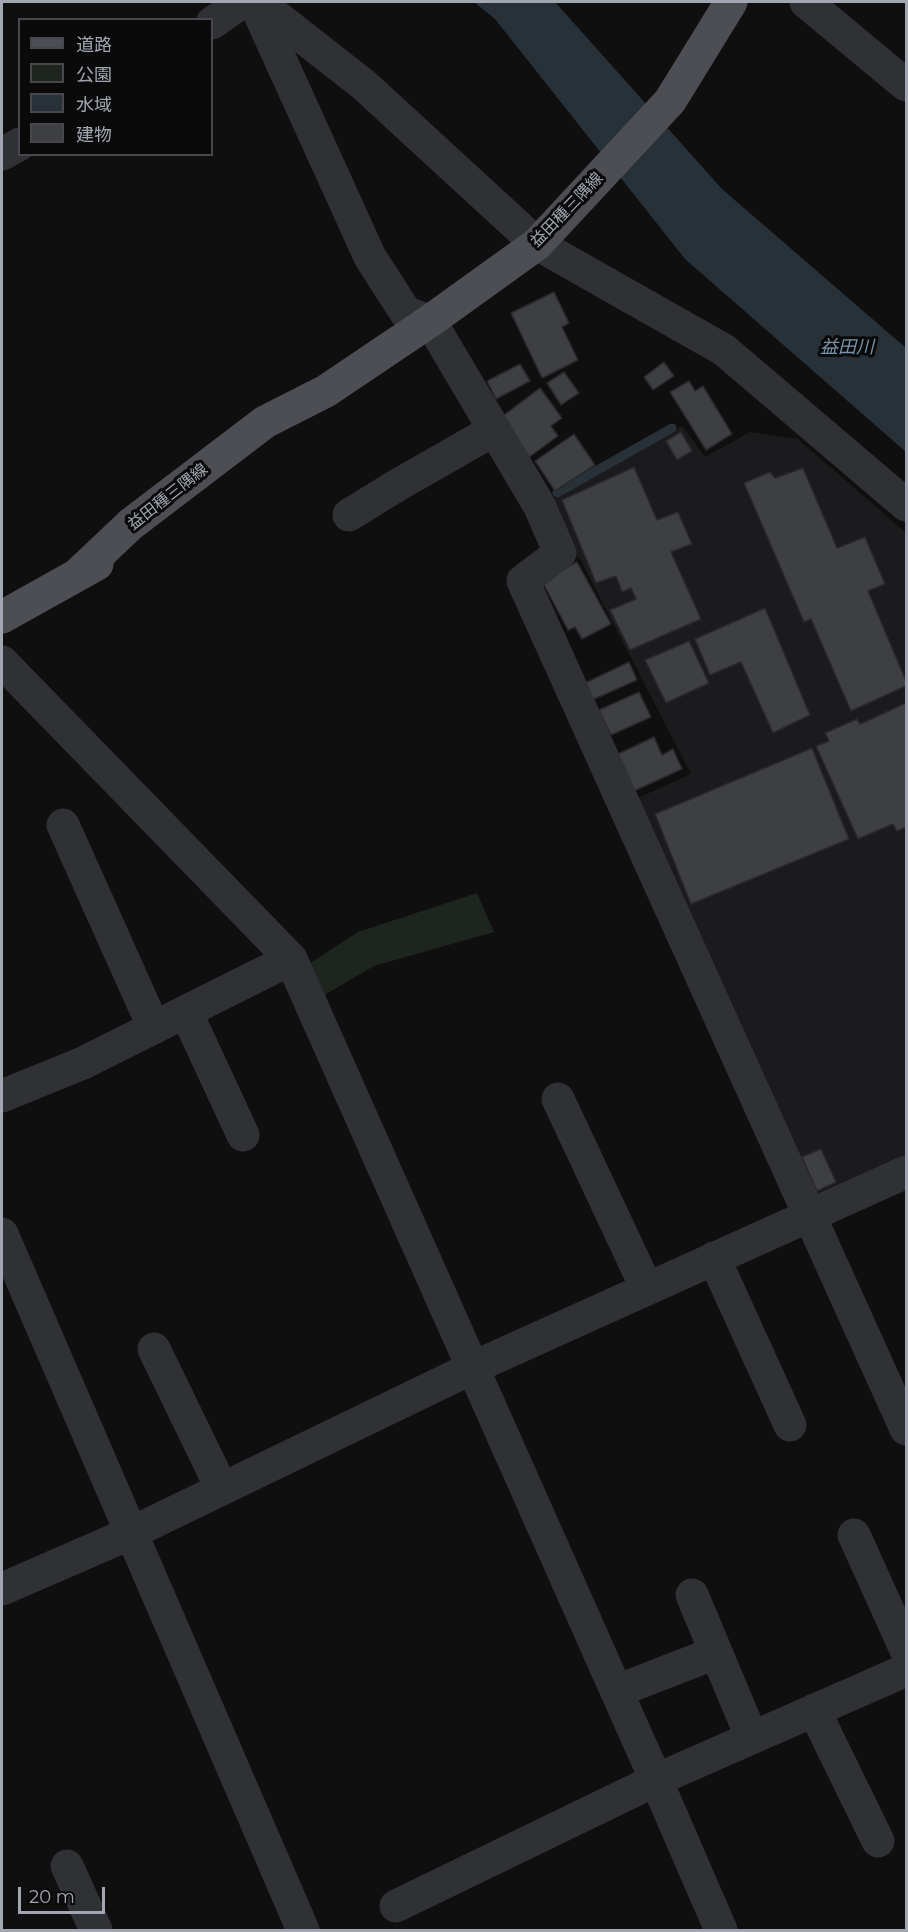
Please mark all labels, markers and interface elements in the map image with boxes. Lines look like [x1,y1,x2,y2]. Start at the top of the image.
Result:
legend [18,18,213,156]
text: 道路 [76,34,112,56]
text: 公園 [76,64,112,86]
text: 水域 [76,94,112,116]
text: 建物 [76,124,112,146]
street label: 益田種三隅線 [527,169,607,251]
water label: 益田川 [820,337,874,359]
street label: 益田種三隅線 [124,460,212,534]
scale bar [21,1875,108,1913]
text: 20 m [29,1886,75,1908]

